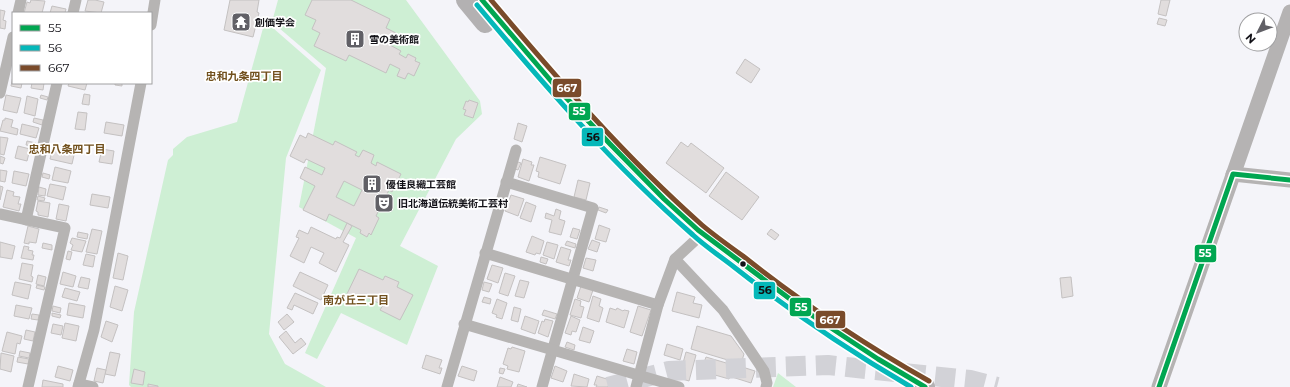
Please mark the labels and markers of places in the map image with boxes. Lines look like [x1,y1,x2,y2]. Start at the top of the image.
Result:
temple icon: 創価学会 [230,11,252,33]
place label: 創価学会 [254,16,295,29]
building icon: 雪の美術館 [344,28,366,50]
place label: 雪の美術館 [369,33,419,46]
building icon: 優佳良織工芸館 [361,173,383,195]
place label: 優佳良織工芸館 [385,178,456,191]
theatre icon: 旧北海道伝統美術工芸村 [373,192,395,214]
place label: 旧北海道伝統美術工芸村 [398,197,508,210]
unlabelled marker [738,259,748,269]

